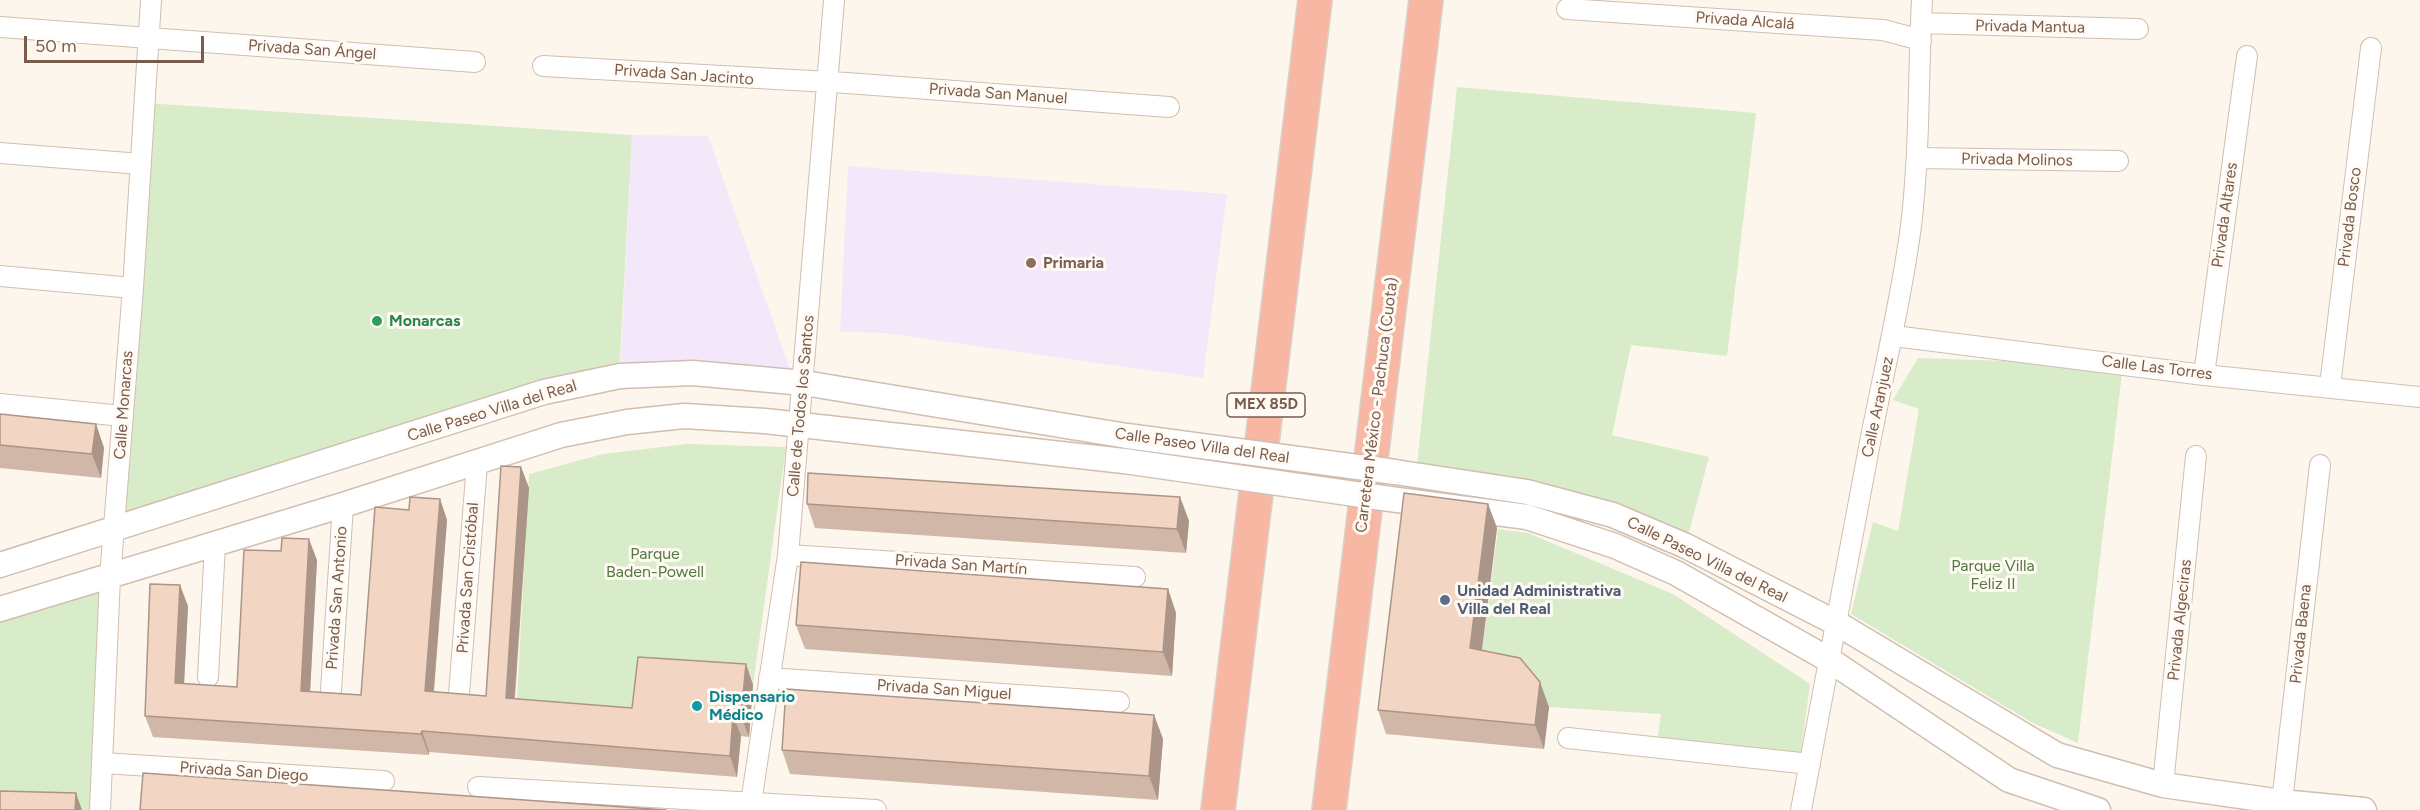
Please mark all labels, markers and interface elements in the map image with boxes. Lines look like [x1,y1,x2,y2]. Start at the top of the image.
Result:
street label: Privada Alcalá [1695,8,1795,34]
street label: Privada Mantua [1975,16,2085,38]
scale bar [27,24,207,62]
text: 50 m [35,35,77,57]
street label: Privada San Ángel [247,36,377,64]
street label: Privada San Jacinto [614,61,754,89]
street label: Privada San Manuel [928,80,1068,108]
street label: Privada Molinos [1961,149,2073,171]
street label: Privada Altares [2208,161,2242,269]
street label: Privada Bosco [2334,166,2366,268]
place label: Primaria [1043,253,1104,273]
marker: Primaria [1024,256,1038,270]
street label: Carretera México - Pachuca (Cuota) [1352,276,1402,534]
place label: Monarcas [389,311,460,331]
marker: Monarcas [370,314,384,328]
street label: Calle de Todos los Santos [783,314,819,498]
street label: Calle Monarcas [111,350,137,460]
street label: Calle Las Torres [2101,352,2213,384]
street label: Calle Aranjuez [1858,355,1898,459]
street label: Calle Paseo Villa del Real [405,376,579,446]
road number: MEX 85D [1227,393,1305,417]
street label: Calle Paseo Villa del Real [1113,424,1291,468]
street label: Privada San Cristóbal [453,502,483,654]
street label: Calle Paseo Villa del Real [1624,513,1790,607]
street label: Privada San Antonio [322,526,352,670]
park label: Parque Baden-Powell [606,544,704,582]
street label: Privada San Martín [894,551,1028,579]
park label: Parque Villa Feliz II [1951,556,2035,594]
street label: Privada Algeciras [2164,558,2196,682]
place label: Unidad Administrativa Villa del Real [1457,581,1621,619]
street label: Privada Baena [2286,583,2316,685]
marker: Unidad Administrativa Villa del Real [1438,593,1452,607]
street label: Privada San Miguel [876,676,1012,704]
place label: Dispensario Médico [709,687,795,725]
marker: Dispensario Médico [690,699,704,713]
street label: Privada San Diego [179,758,309,786]

